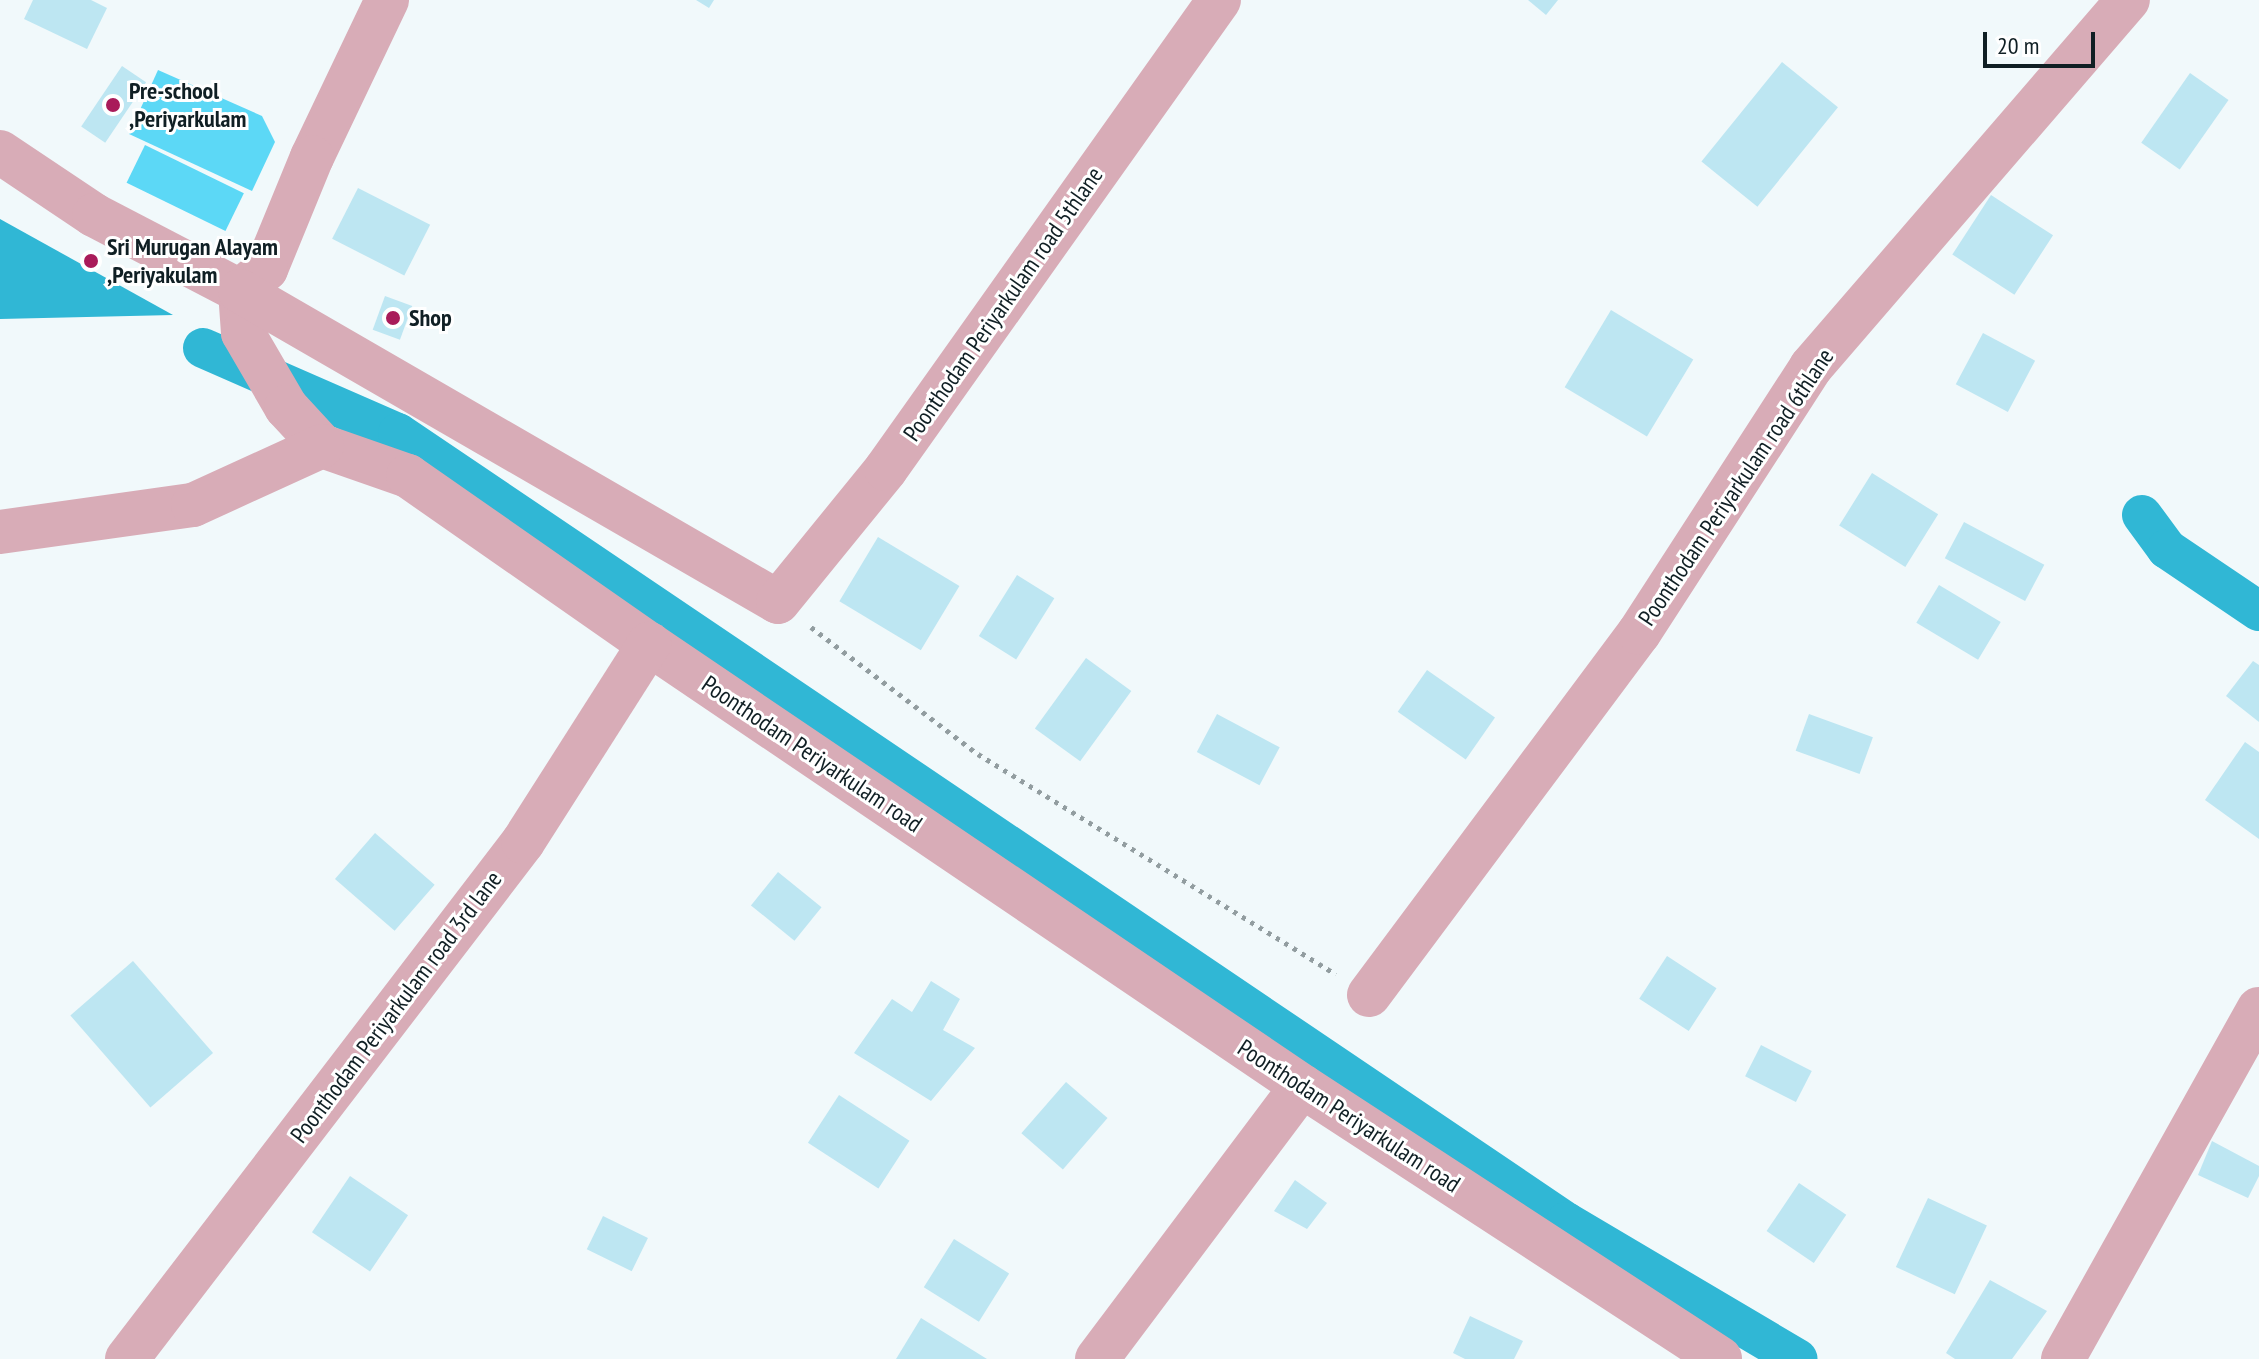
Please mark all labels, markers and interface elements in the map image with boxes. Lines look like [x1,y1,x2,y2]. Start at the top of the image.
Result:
scale bar [1987,16,2099,66]
text: 20 m [1997,30,2039,61]
place label: Pre-school ,Periyarkulam [129,77,246,133]
marker: Pre-school ,Periyarkulam [104,96,122,114]
street label: Poonthodam Periyarkulam road 5thlane [897,161,1109,447]
place label: Sri Murugan Alayam ,Periyakulam [107,233,279,289]
marker: Sri Murugan Alayam ,Periyakulam [82,252,100,270]
place label: Shop [409,304,452,332]
marker: Shop [384,309,402,327]
street label: Poonthodam Periyarkulam road 6thlane [1632,343,1840,631]
street label: Poonthodam Periyarkulam road [696,670,928,838]
street label: Poonthodam Periyarkulam road 3rd lane [284,865,508,1149]
street label: Poonthodam Periyarkulam road [1232,1033,1466,1199]

